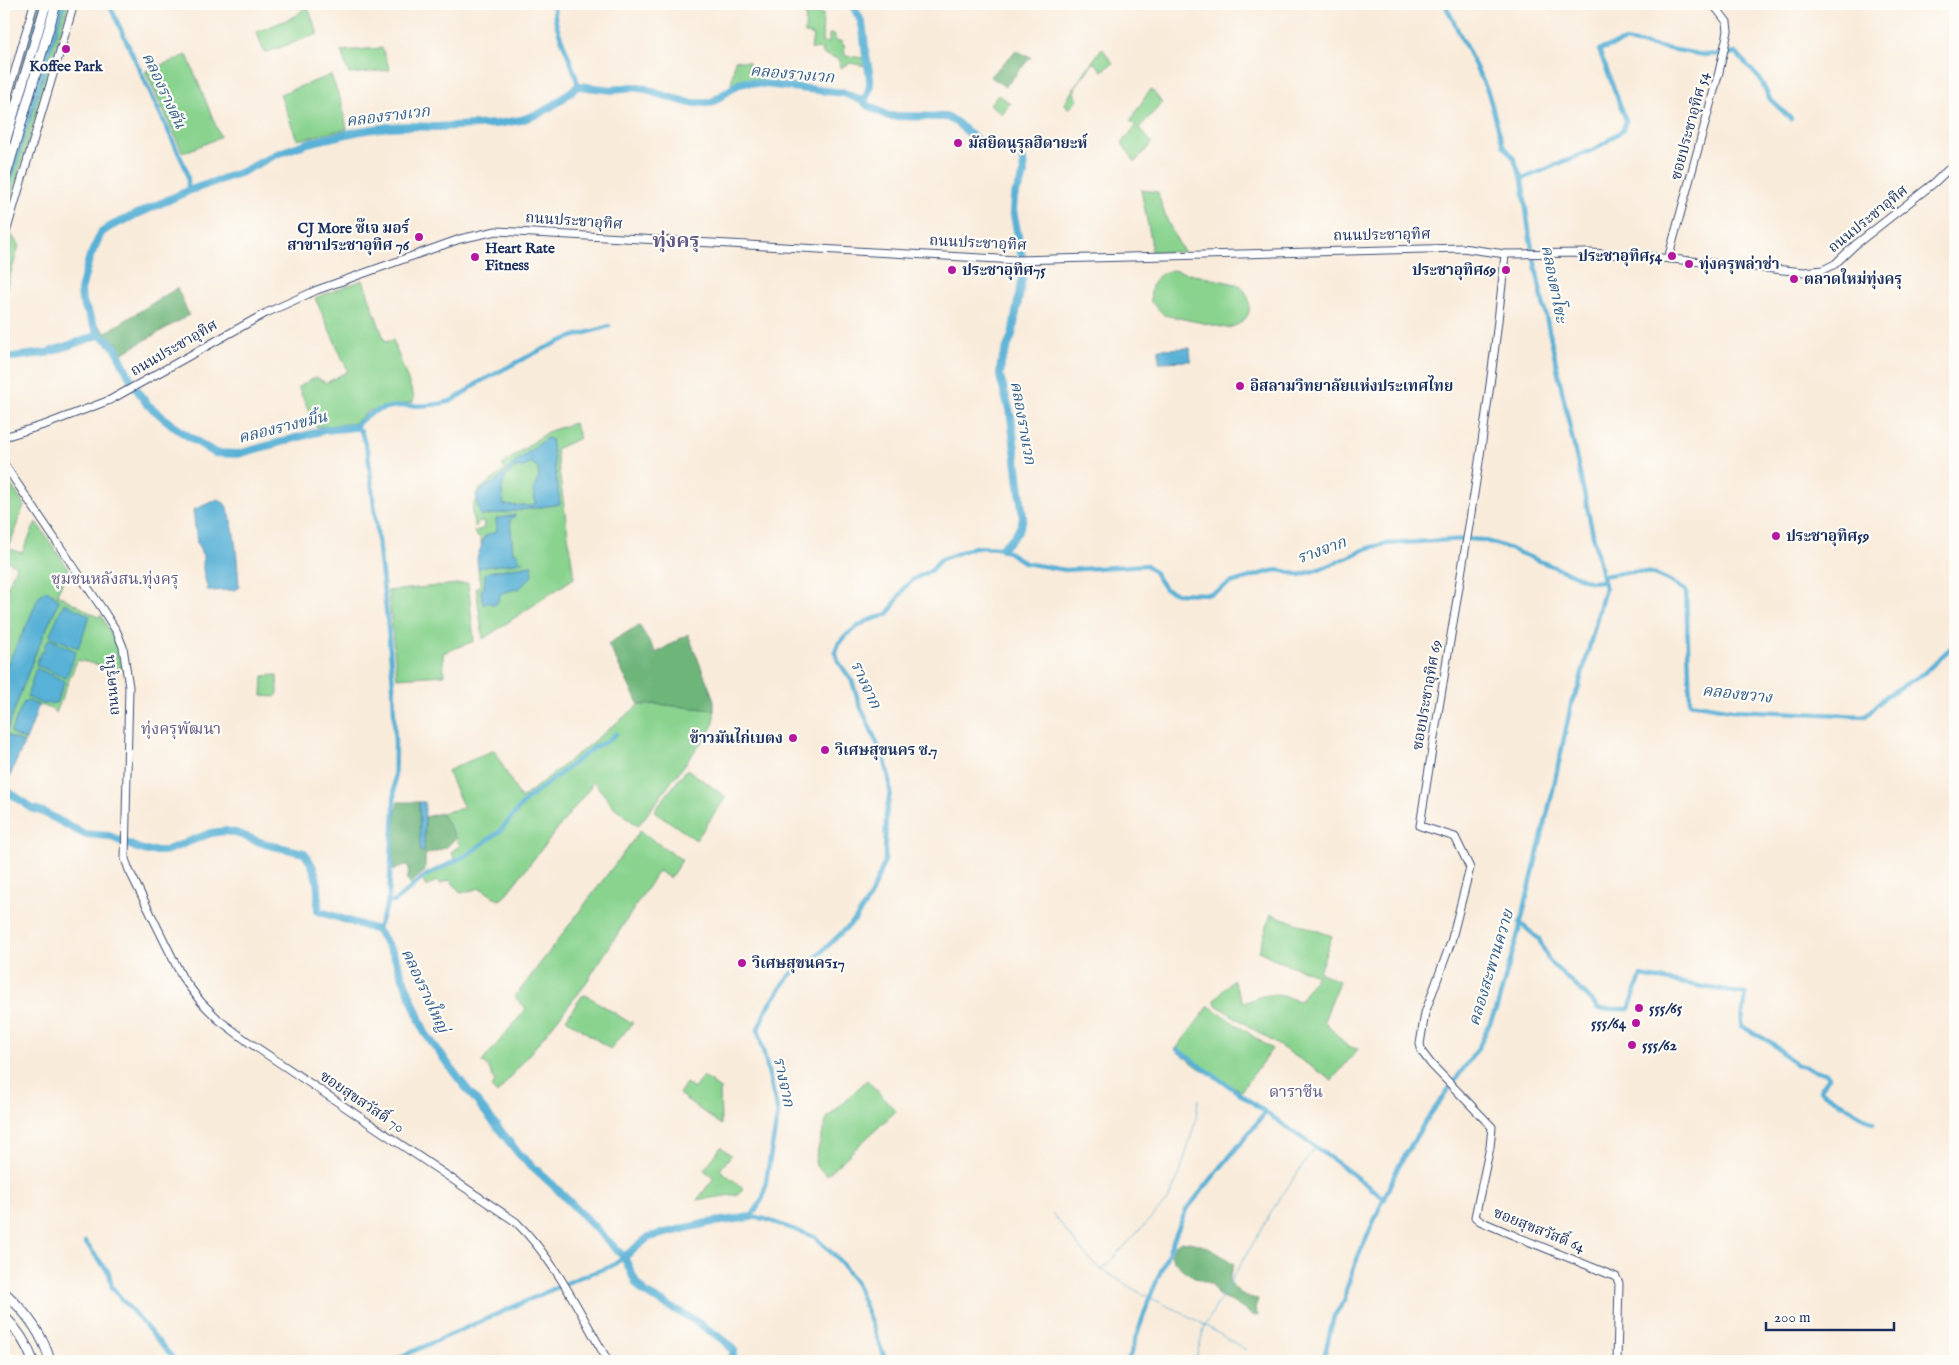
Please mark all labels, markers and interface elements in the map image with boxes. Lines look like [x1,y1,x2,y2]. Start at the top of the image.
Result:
marker: Koffee Park [60,43,72,55]
water label: คลองรางตัน [137,50,190,133]
place label: Koffee Park [29,57,104,76]
water label: คลองรางเวก [749,61,836,89]
street label: ซอยประชาอุทิศ 54 [1666,69,1715,182]
water label: คลองรางเวก [345,102,432,132]
place label: มัสยิดนูรุลฮิดายะห์ [968,133,1088,154]
marker: มัสยิดนูรุลฮิดายะห์ [952,137,964,149]
street label: ถนนประชาอุทิศ [1824,181,1913,258]
street label: ถนนประชาอุทิศ [525,208,624,235]
place label: CJ More ซ๊เจ มอร์ สาขาประชาอุทิศ 76 [287,217,411,256]
street label: ถนนประชาอุทิศ [1333,225,1431,246]
district label: ทุ่งครุ [652,229,700,254]
marker: CJ More ซ๊เจ มอร์ สาขาประชาอุทิศ 76 [413,231,425,243]
street label: ถนนประชาอุทิศ [929,231,1027,256]
place label: Heart Rate Fitness [485,239,555,275]
water label: คลองตาโซะ [1536,243,1574,326]
place label: ประชาอุทิศ54 [1578,247,1663,267]
marker: ประชาอุทิศ54 [1666,250,1678,262]
marker: Heart Rate Fitness [469,251,481,263]
place label: ทุ่งครุพล่าช่า [1699,255,1780,275]
marker: ทุ่งครุพล่าช่า [1683,258,1695,270]
place label: ประชาอุทิศ75 [962,261,1046,281]
place label: ประชาอุทิศ69 [1412,261,1496,281]
marker: ประชาอุทิศ75 [946,264,958,276]
marker: ประชาอุทิศ69 [1500,264,1512,276]
place label: ตลาดใหม่ทุ่งครุ [1804,268,1902,290]
marker: ตลาดใหม่ทุ่งครุ [1788,273,1800,285]
street label: ถนนประชาอุทิศ [127,315,222,381]
place label: อิสลามวิทยาลัยแห่งประเทศไทย [1250,375,1453,396]
water label: คลองรางเวก [1005,380,1039,467]
marker: อิสลามวิทยาลัยแห่งประเทศไทย [1234,380,1246,392]
water label: คลองรางขมิ้น [236,405,330,449]
place label: ประชาอุทิศ59 [1786,527,1870,547]
marker: ประชาอุทิศ59 [1770,530,1782,542]
water label: รางจาก [1295,533,1350,569]
district label: ชุมชนหลังสน.ทุ่งครุ [51,570,179,590]
street label: ซอยประชาอุทิศ 69 [1408,638,1447,752]
street label: ถนนครุใน [98,654,125,716]
water label: รางจาก [845,658,885,713]
water label: คลองขวาง [1701,681,1774,709]
district label: ทุ่งครุพัฒนา [141,720,221,740]
place label: ข้าวมันไก่เบตง [690,727,783,748]
marker: ข้าวมันไก่เบตง [787,732,799,744]
place label: วิเศษสุขนคร ซ.7 [834,741,937,761]
marker: วิเศษสุขนคร ซ.7 [819,744,831,756]
water label: คลองสะพานควาย [1465,906,1520,1028]
water label: คลองรางใหญ่ [396,944,456,1038]
place label: วิเศษสุขนคร17 [751,954,845,974]
marker: วิเศษสุขนคร17 [736,957,748,969]
place label: 555/65 [1649,999,1683,1018]
marker: 555/65 [1633,1002,1645,1014]
place label: 555/64 [1591,1014,1627,1033]
marker: 555/64 [1630,1017,1642,1029]
place label: 555/62 [1642,1036,1677,1055]
marker: 555/62 [1626,1039,1638,1051]
water label: รางจาก [768,1055,798,1110]
street label: ซอยสุขสวัสดิ์ 70 [316,1065,409,1138]
district label: ดาราซีน [1269,1083,1323,1103]
street label: ซอยสุขสวัสดิ์ 64 [1490,1201,1589,1258]
scale bar [1766,1300,1894,1332]
text: 200 m [1774,1308,1811,1327]

